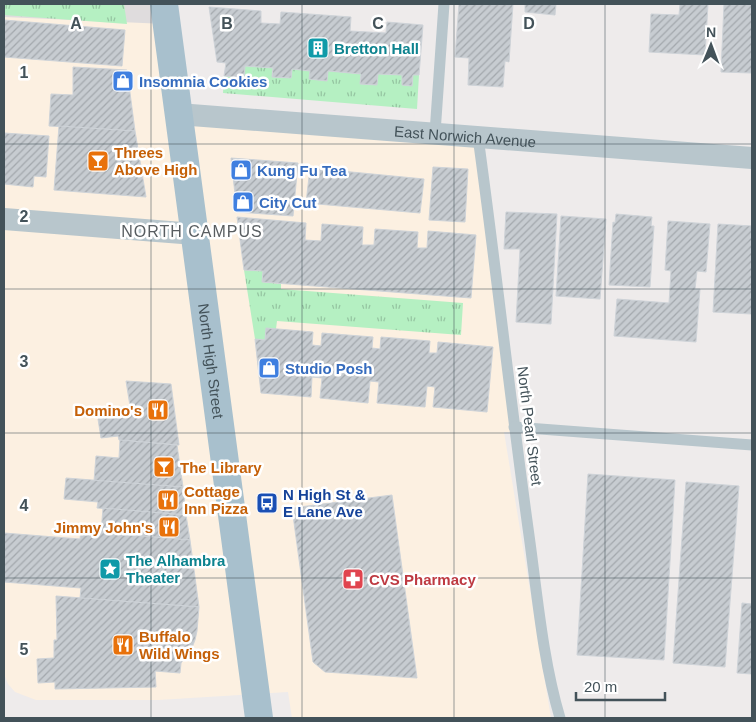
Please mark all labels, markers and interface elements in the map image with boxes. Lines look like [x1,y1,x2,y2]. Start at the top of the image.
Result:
text: A [70,15,82,32]
text: B [221,15,233,32]
text: C [372,15,384,32]
text: D [523,15,535,32]
north arrow [686,20,736,70]
text: N [706,24,716,40]
building icon: Bretton Hall [306,36,330,60]
place label: Bretton Hall [334,40,419,57]
text: 1 [20,64,29,81]
shop icon: Insomnia Cookies [111,69,135,93]
place label: Insomnia Cookies [139,73,267,90]
street label: East Norwich Avenue [394,122,537,150]
place label: Threes Above High [114,144,197,178]
bar icon: Threes Above High [86,149,110,173]
shop icon: Kung Fu Tea [229,158,253,182]
place label: Kung Fu Tea [257,162,347,179]
shop icon: City Cut [231,190,255,214]
place label: City Cut [259,194,317,211]
text: 2 [20,208,29,225]
district label: NORTH CAMPUS [121,223,263,240]
street label: North High Street [195,302,228,420]
text: 3 [20,353,29,370]
shop icon: Studio Posh [257,356,281,380]
place label: Studio Posh [285,360,373,377]
street label: North Pearl Street [514,365,546,487]
restaurant icon: Domino's [146,398,170,422]
place label: Domino's [74,402,142,419]
bar icon: The Library [152,455,176,479]
place label: The Library [180,459,262,476]
place label: Cottage Inn Pizza [184,483,249,517]
place label: N High St & E Lane Ave [283,486,366,520]
restaurant icon: Cottage Inn Pizza [156,488,180,512]
bus stop icon: N High St & E Lane Ave [255,491,279,515]
text: 4 [20,497,29,514]
restaurant icon: Jimmy John's [157,515,181,539]
place label: Jimmy John's [54,519,153,536]
place label: The Alhambra Theater [126,552,226,586]
place icon: The Alhambra Theater [98,557,122,581]
pharmacy icon: CVS Pharmacy [341,567,365,591]
place label: CVS Pharmacy [369,571,476,588]
place label: Buffalo Wild Wings [139,628,220,662]
restaurant icon: Buffalo Wild Wings [111,633,135,657]
text: 5 [20,641,29,658]
scale bar [576,670,665,702]
text: 20 m [584,678,617,695]

